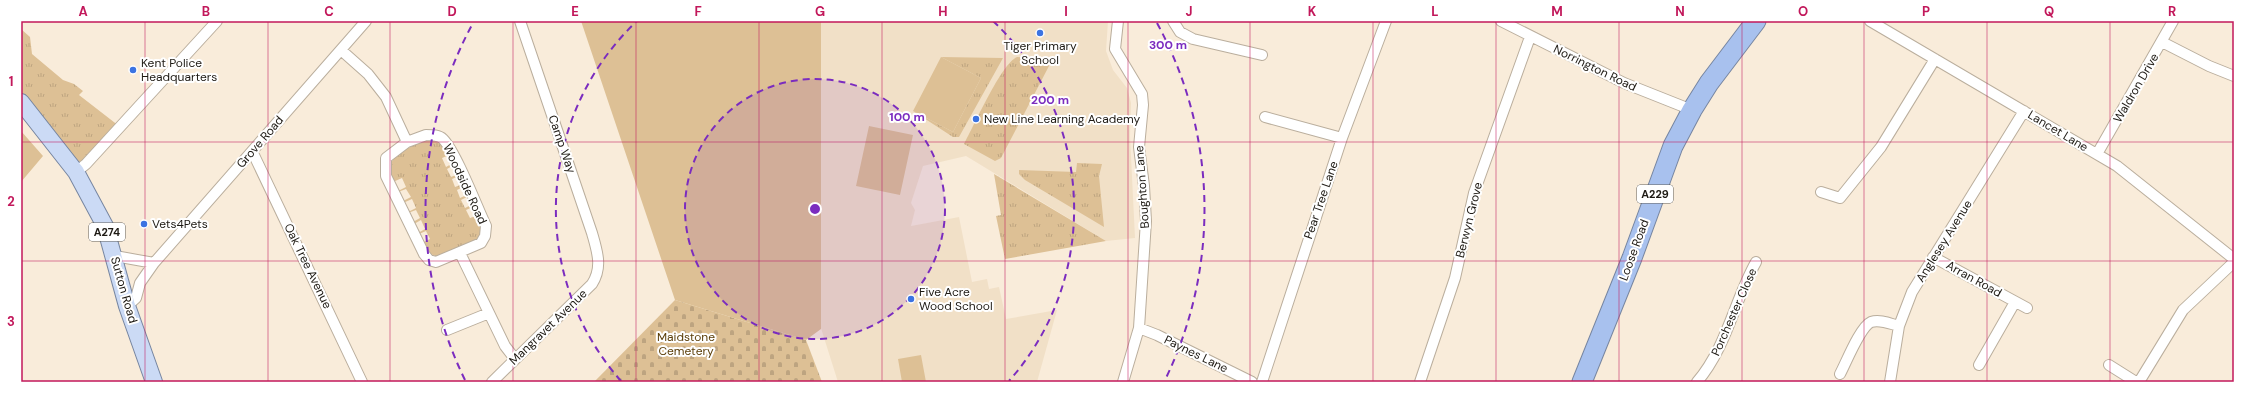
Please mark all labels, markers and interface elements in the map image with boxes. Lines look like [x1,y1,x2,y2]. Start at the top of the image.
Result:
text: A [78,3,88,20]
text: B [202,3,210,20]
text: C [324,3,334,20]
text: D [447,3,457,20]
text: E [571,3,579,20]
text: F [694,3,702,20]
text: G [815,3,825,20]
text: H [938,3,948,20]
text: I [1064,3,1068,20]
text: J [1185,3,1193,20]
text: K [1308,3,1317,20]
text: L [1431,3,1439,20]
text: M [1551,3,1563,20]
text: N [1675,3,1685,20]
text: O [1798,3,1808,20]
text: P [1922,3,1930,20]
text: Q [2044,3,2054,20]
text: R [2168,3,2176,20]
marker: Tiger Primary School [1035,28,1045,38]
text: 300 m [1149,37,1187,53]
place label: Tiger Primary School [1003,38,1077,68]
street label: Norrington Road [1551,41,1639,95]
street label: Waldron Drive [2110,50,2162,126]
place label: Kent Police Headquarters [141,55,217,85]
marker: Kent Police Headquarters [128,65,138,75]
text: 1 [9,73,13,90]
text: 200 m [1031,92,1069,108]
street label: Lancet Lane [2025,107,2091,155]
text: 100 m [889,109,925,125]
place label: New Line Learning Academy [984,111,1141,127]
street label: Grove Road [233,113,287,171]
street label: Camp Way [545,113,580,176]
marker: New Line Learning Academy [971,114,981,124]
street label: Woodside Road [439,141,491,227]
street label: Boughton Lane [1131,145,1153,229]
street label: Pear Tree Lane [1300,159,1342,241]
street label: Berwyn Grove [1452,180,1486,259]
road number: A229 [1637,185,1673,203]
text: 2 [7,193,15,210]
street label: Anglesey Avenue [1912,197,1976,285]
centre of rings [808,202,822,216]
place label: Vets4Pets [152,216,208,232]
street label: Loose Road [1615,217,1653,283]
marker: Vets4Pets [139,219,149,229]
street label: Oak Tree Avenue [280,221,336,311]
road number: A274 [89,223,125,241]
street label: Sutton Road [107,255,141,325]
street label: Arran Road [1943,257,2005,301]
street label: Porchester Close [1707,265,1761,358]
place label: Five Acre Wood School [919,284,993,314]
street label: Mangravet Avenue [506,286,590,368]
marker: Five Acre Wood School [906,294,916,304]
text: 3 [7,313,15,330]
park label: Maidstone Cemetery [657,329,715,359]
street label: Paynes Lane [1161,332,1231,376]

